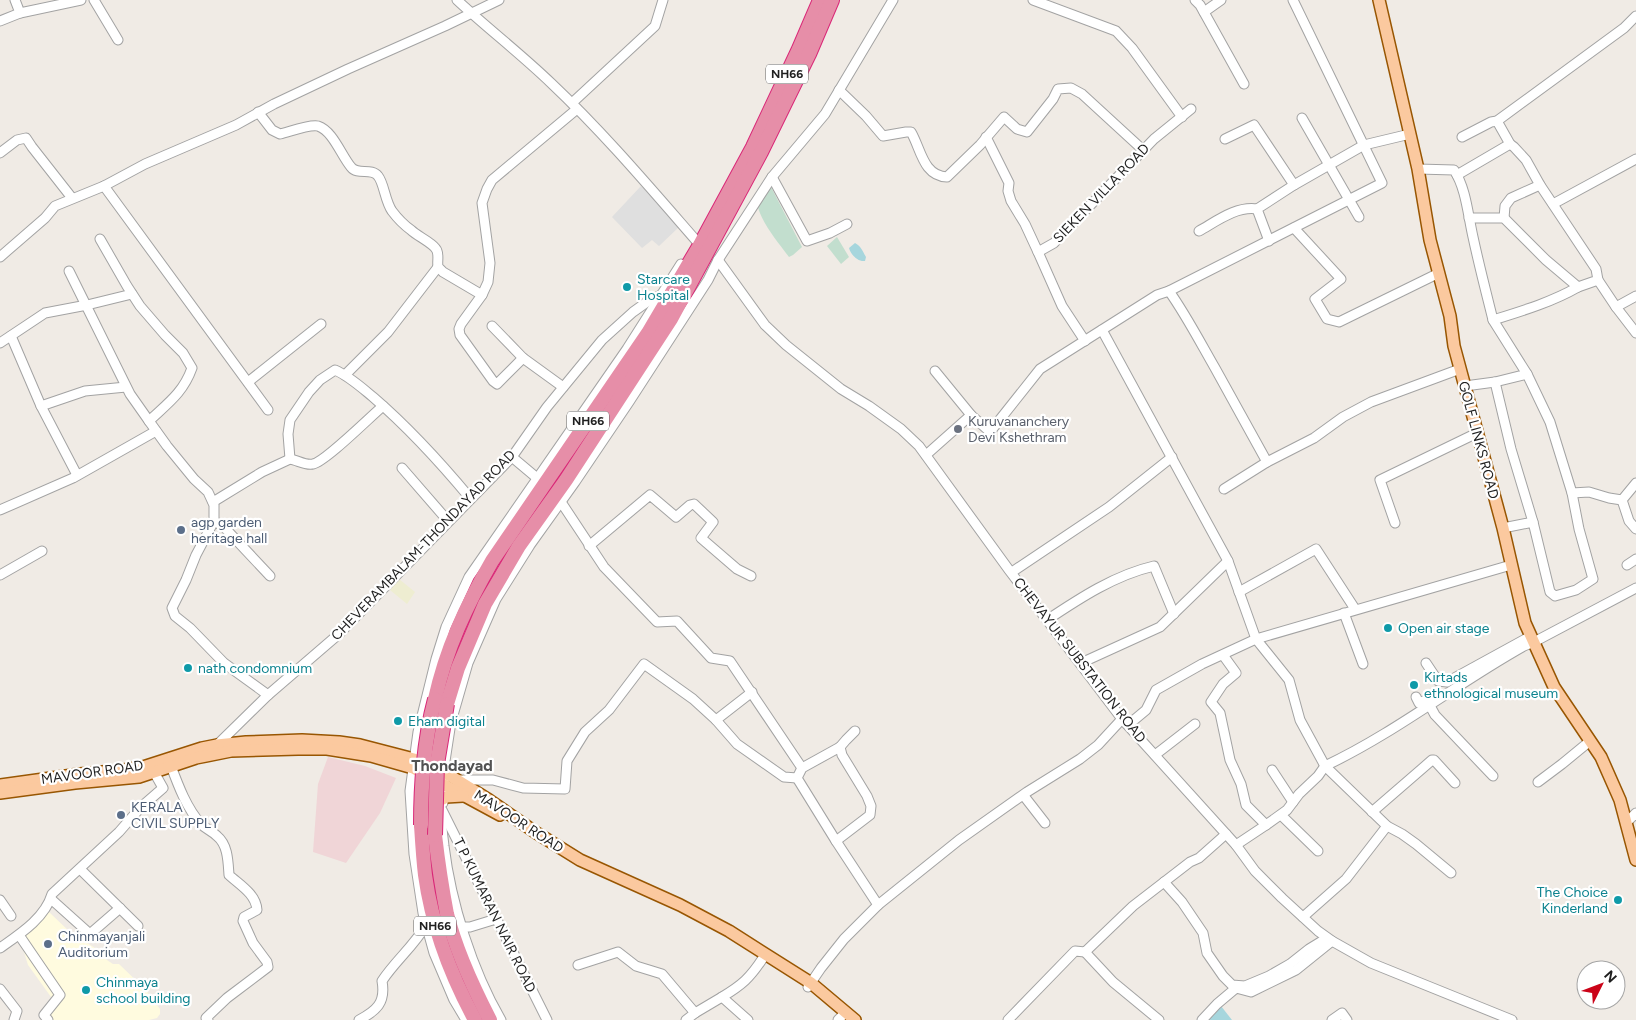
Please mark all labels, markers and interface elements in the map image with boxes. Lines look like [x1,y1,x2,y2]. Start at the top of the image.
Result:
road number: NH66 [766,64,808,84]
street label: SIEKEN VILLA ROAD [1050,140,1153,247]
place label: Starcare Hospital [637,271,690,304]
marker: Starcare Hospital [621,281,633,293]
street label: GOLF LINKS ROAD [1455,379,1502,501]
road number: NH66 [567,412,609,431]
place label: Kuruvananchery Devi Kshethram [968,413,1070,446]
marker: Kuruvananchery Devi Kshethram [952,423,964,435]
street label: CHEVERAMBALAM-THONDAYAD ROAD [328,447,519,644]
place label: agp garden heritage hall [191,514,267,547]
marker: agp garden heritage hall [175,524,187,536]
street label: CHEVAYUR SUBSTATION ROAD [1010,574,1149,746]
place label: Open air stage [1398,620,1490,637]
marker: Open air stage [1382,622,1394,634]
place label: nath condomnium [198,660,312,677]
marker: nath condomnium [182,662,194,674]
place label: Kirtads ethnological museum [1424,669,1558,702]
marker: Kirtads ethnological museum [1408,679,1420,691]
place label: Eham digital [408,713,485,730]
marker: Eham digital [392,715,404,727]
district label: Thondayad [411,756,493,775]
street label: MAVOOR ROAD [40,757,144,788]
street label: MAVOOR ROAD [471,786,567,857]
place label: KERALA CIVIL SUPPLY [131,799,220,832]
marker: KERALA CIVIL SUPPLY [115,809,127,821]
street label: T P KUMARAN NAIR ROAD [450,835,539,995]
place label: The Choice Kinderland [1537,884,1608,917]
marker: The Choice Kinderland [1612,894,1624,906]
road number: NH66 [414,916,456,936]
place label: Chinmayanjali Auditorium [58,928,145,961]
marker: Chinmayanjali Auditorium [42,938,54,950]
north arrow [1576,960,1626,1010]
text: N [1600,967,1620,986]
place label: Chinmaya school building [96,974,191,1007]
marker: Chinmaya school building [80,984,92,996]

